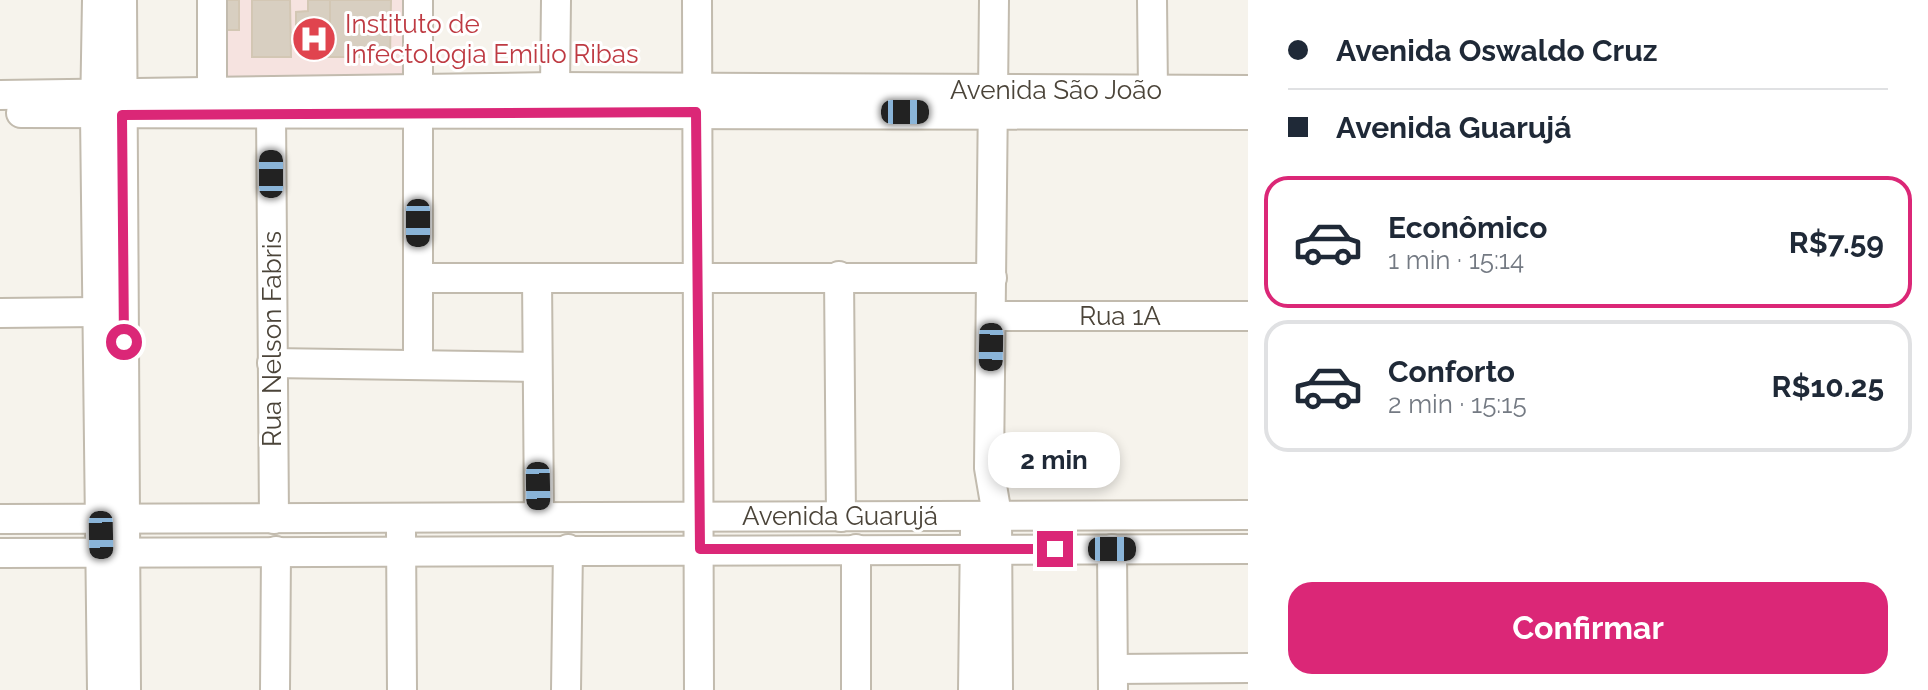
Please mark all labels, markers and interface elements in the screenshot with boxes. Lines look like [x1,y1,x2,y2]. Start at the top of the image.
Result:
place label: Instituto de Infectologia Emilio Ribas [345,9,639,69]
hospital icon: Instituto de Infectologia Emilio Ribas [290,15,338,63]
text: Avenida Oswaldo Cruz [1336,33,1657,68]
street label: Avenida São João [950,75,1162,105]
car [881,100,929,124]
text: Avenida Guarujá [1336,110,1571,145]
car [259,150,283,198]
car [406,199,430,247]
icon: car [1292,206,1364,278]
text: Econômico [1388,210,1548,245]
text: R$7.59 [1789,225,1884,260]
street label: Rua Nelson Fabris [257,231,287,447]
text: 1 min · 15:14 [1388,245,1524,275]
street label: Rua 1A [1079,301,1161,331]
car [979,323,1003,371]
route start [106,324,142,360]
icon: car [1292,350,1364,422]
text: Conforto [1388,354,1515,389]
text: R$10.25 [1772,369,1884,404]
text: 2 min · 15:15 [1388,389,1527,419]
callout: 2 min [989,433,1121,489]
text: 2 min [1020,445,1088,475]
car [526,462,550,510]
street label: Avenida Guarujá [742,501,938,531]
car [89,511,113,559]
route end [1037,531,1073,567]
car [1088,537,1136,561]
button: Confirmar [1288,582,1888,674]

